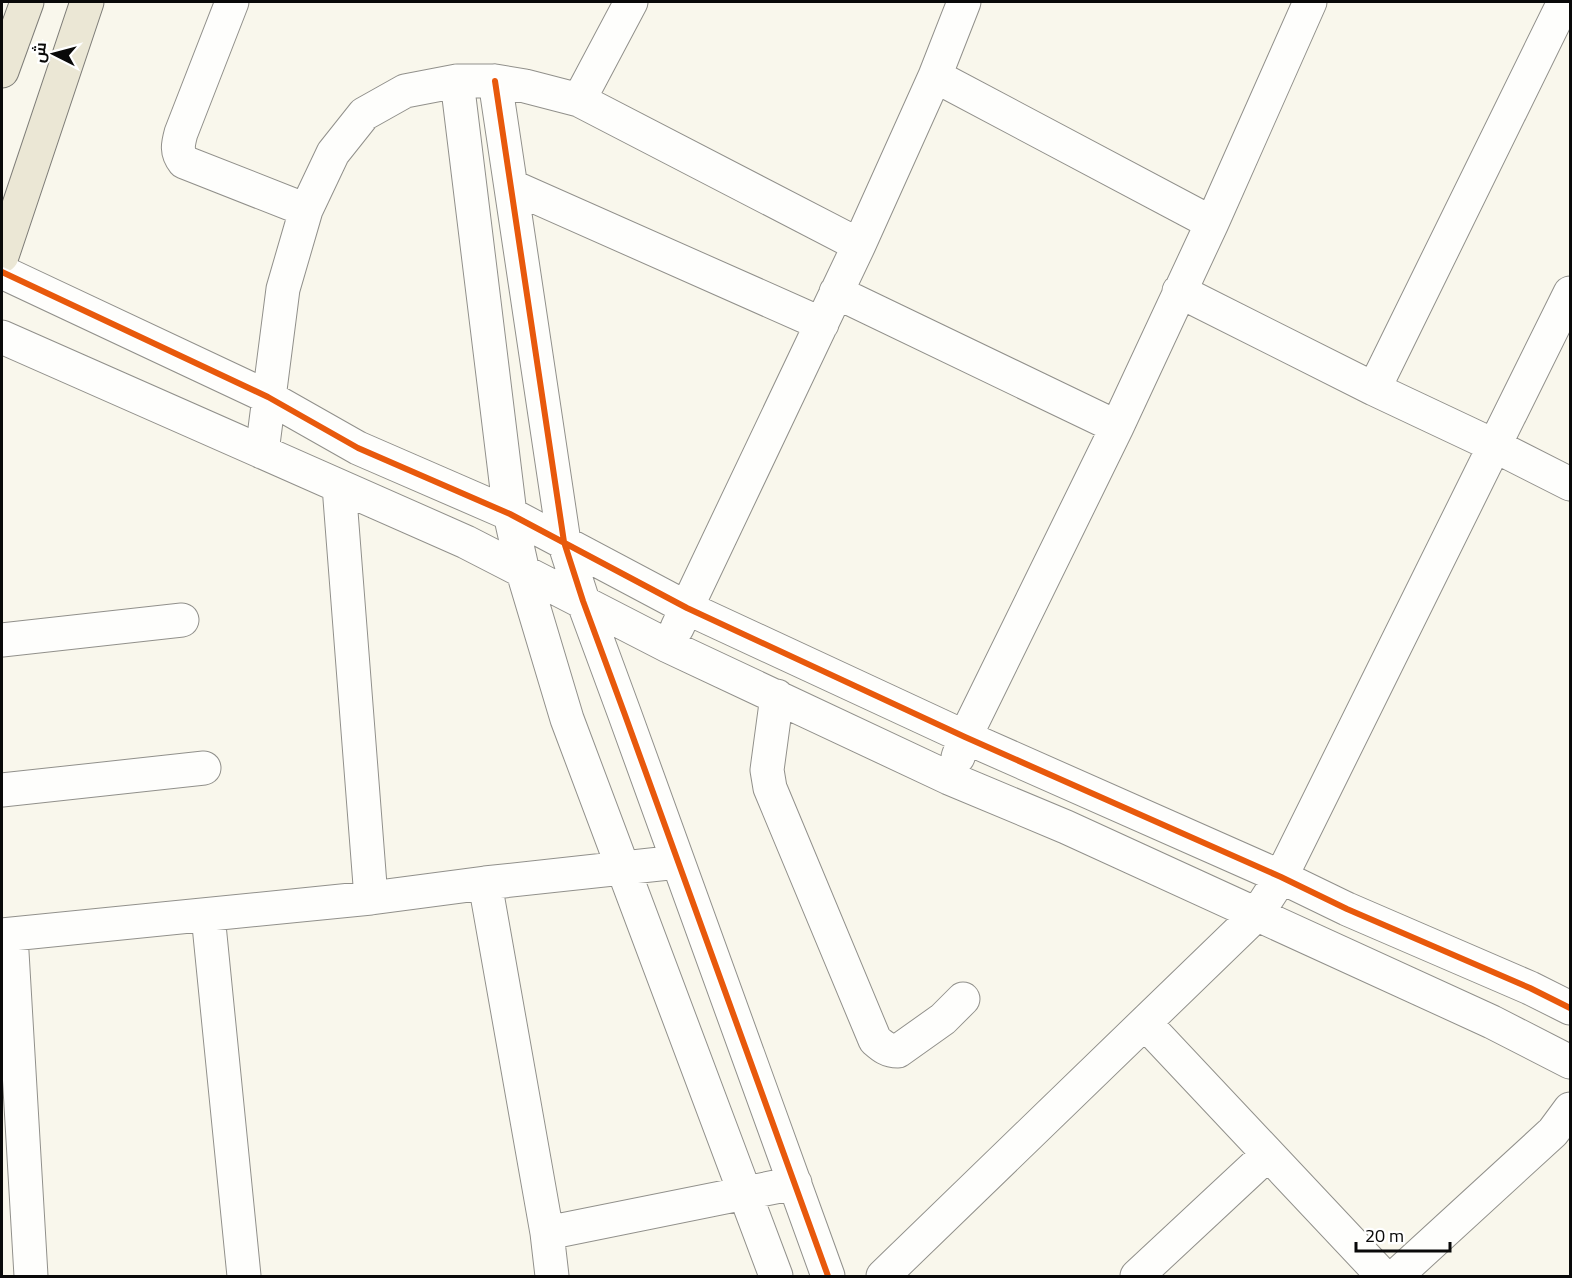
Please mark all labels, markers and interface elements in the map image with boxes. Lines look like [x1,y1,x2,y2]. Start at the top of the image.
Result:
north arrow [24,24,84,84]
text: ش [23,41,55,64]
scale bar [1356,1215,1450,1253]
text: 20 m [1365,1219,1404,1252]

